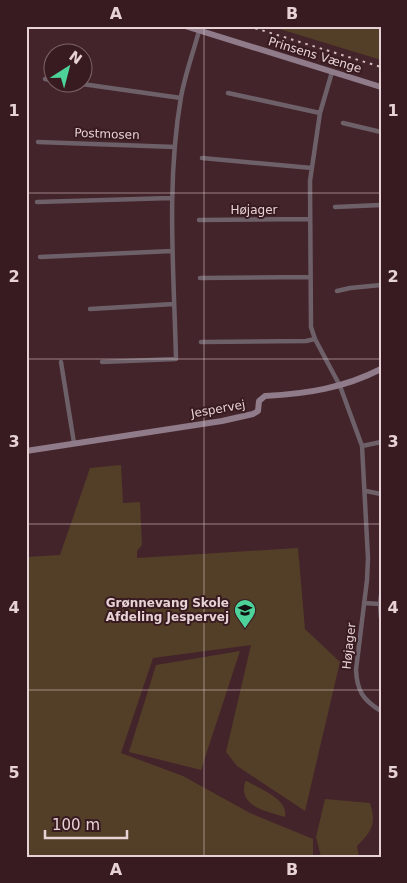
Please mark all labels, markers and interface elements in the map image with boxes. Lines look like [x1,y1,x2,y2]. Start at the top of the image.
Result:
text: A [110,4,123,23]
text: B [286,4,298,23]
street label: Prinsens Vænge [267,34,363,76]
north arrow [42,42,92,92]
text: N [66,48,85,67]
text: 1 [8,101,20,120]
text: 1 [387,101,399,120]
street label: Postmosen [74,126,140,142]
street label: Højager [231,203,278,217]
text: 2 [8,267,20,286]
text: 2 [387,267,399,286]
street label: Jespervej [189,397,246,421]
text: 3 [8,432,20,451]
text: 3 [387,432,399,451]
place label: Grønnevang Skole Afdeling Jespervej [106,596,229,624]
text: 4 [8,598,20,617]
school or university icon: Grønnevang Skole Afdeling Jespervej [233,598,257,629]
text: 4 [387,598,399,617]
street label: Højager [340,622,358,670]
text: 5 [8,763,20,782]
text: 5 [387,763,399,782]
scale bar [45,808,128,840]
text: 100 m [52,816,100,834]
text: A [110,860,123,879]
text: B [286,860,298,879]

